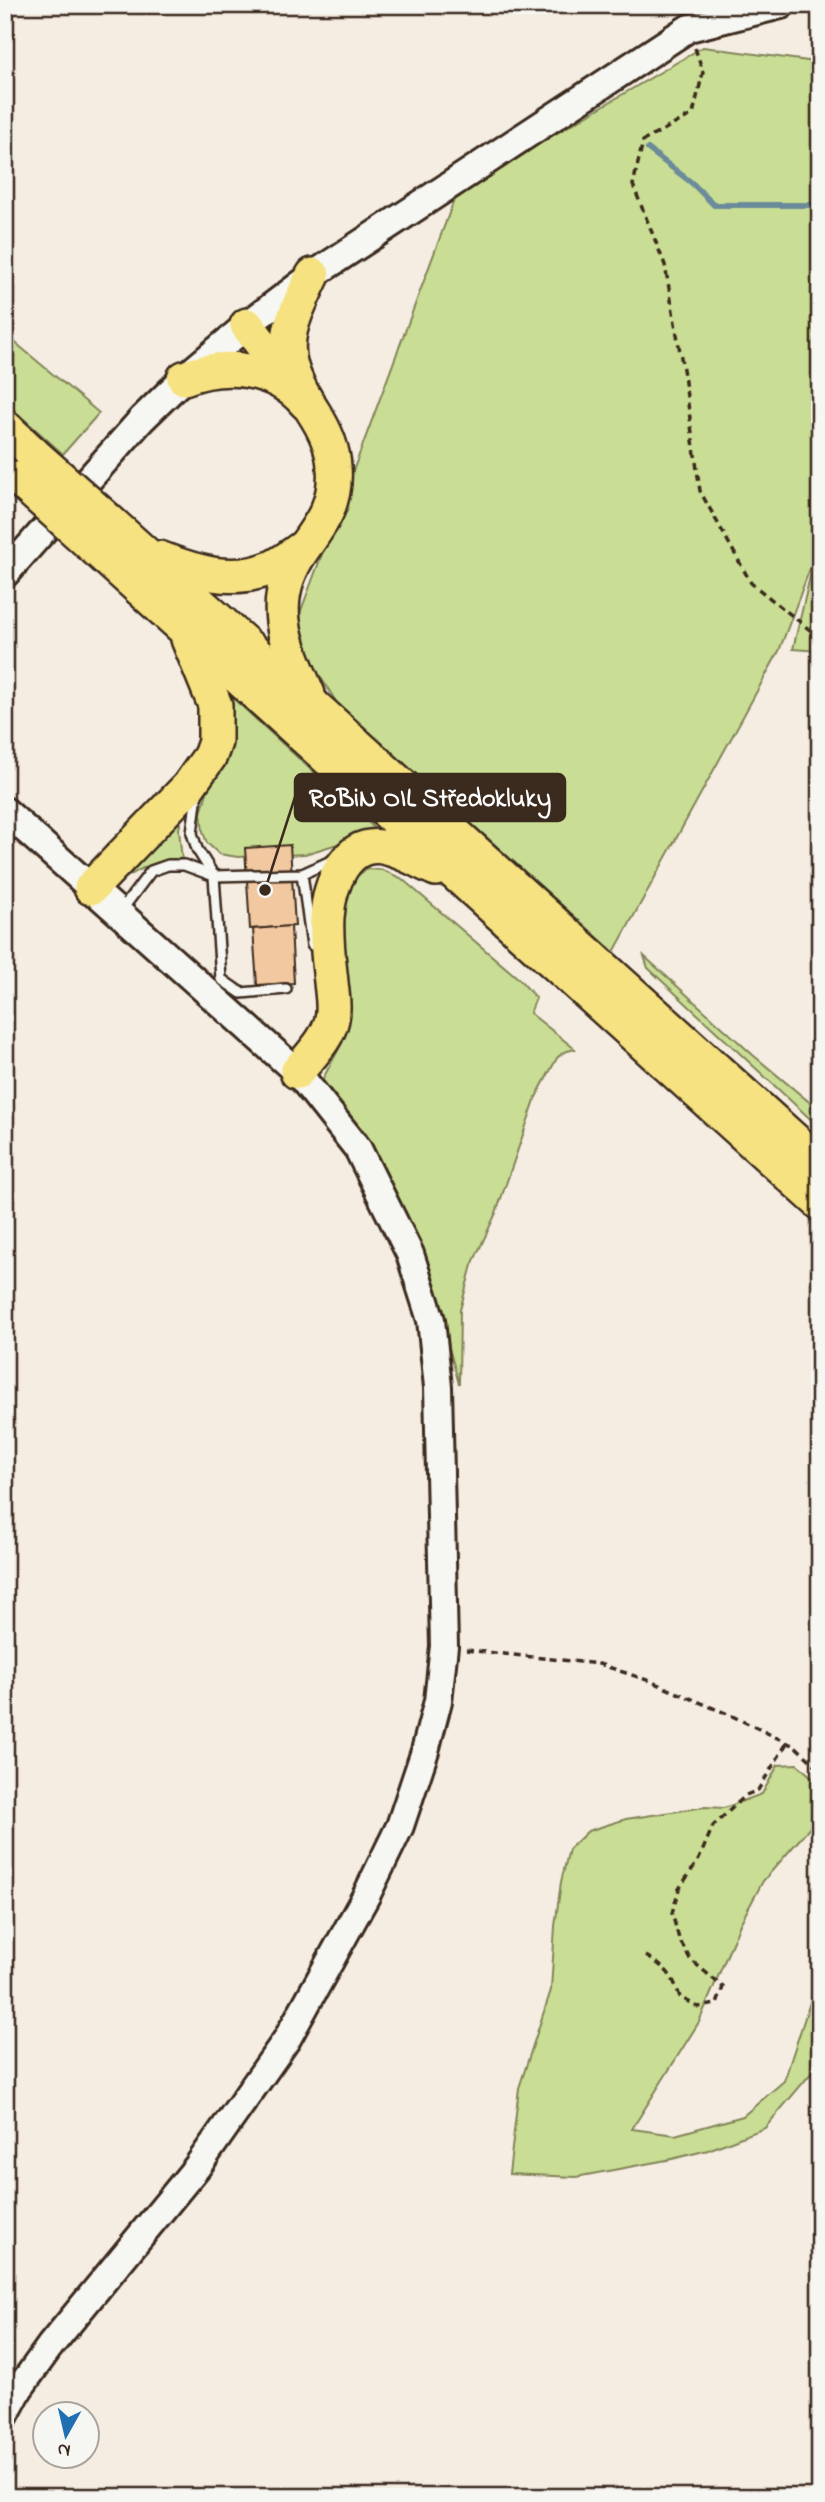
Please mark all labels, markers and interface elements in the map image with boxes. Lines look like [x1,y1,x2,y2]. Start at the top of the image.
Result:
callout: RoBiN OIL Středokluky [295,774,565,821]
text: RoBiN OIL Středokluky [309,781,551,819]
north arrow [32,2400,102,2470]
text: N [56,2435,72,2464]

